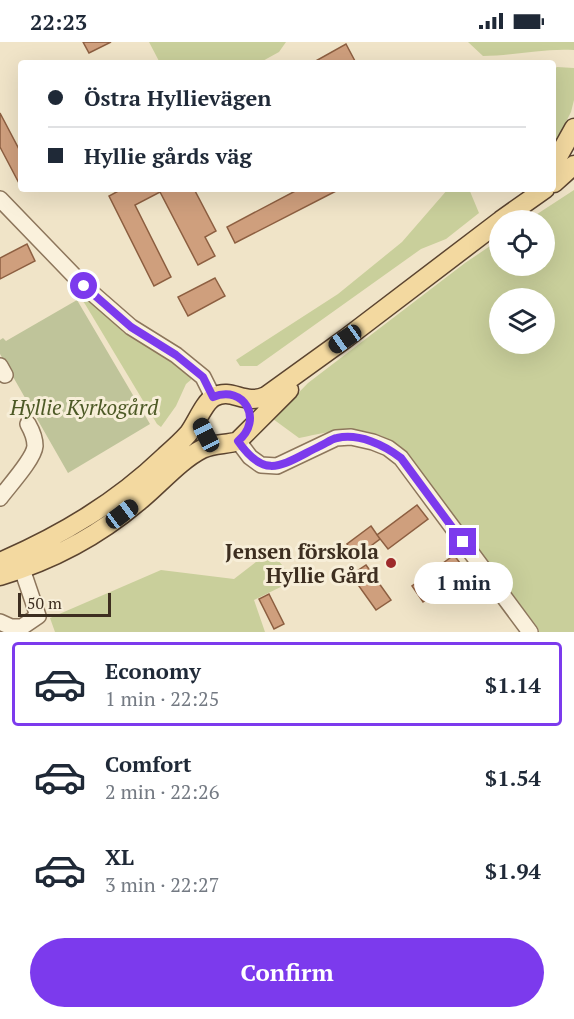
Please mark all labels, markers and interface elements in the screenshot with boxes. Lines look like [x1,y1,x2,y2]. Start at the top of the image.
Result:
text: 22:23 [30,7,87,36]
text: Östra Hyllievägen [84,83,271,112]
text: Hyllie gårds väg [84,141,252,170]
map controls [489,210,555,354]
button: locate [489,210,555,276]
route start [70,272,97,299]
button: layers [489,288,555,354]
car [325,321,365,357]
park label: Hyllie Kyrkogård [9,393,159,421]
car [190,415,222,455]
car [102,496,142,532]
route end [449,528,476,555]
place label: Jensen förskola Hyllie Gård [225,537,379,589]
marker: Jensen förskola Hyllie Gård [384,556,398,570]
callout: 1 min [414,563,512,605]
text: 1 min [436,569,491,596]
scale bar [18,590,111,618]
text: 50 m [27,592,62,614]
text: Economy [105,656,201,685]
icon: car [33,657,87,711]
text: $1.14 [485,670,541,699]
text: 1 min · 22:25 [105,685,219,712]
text: Comfort [105,749,191,778]
icon: car [33,750,87,804]
text: $1.54 [485,763,541,792]
text: 2 min · 22:26 [105,778,219,805]
text: XL [105,842,134,871]
icon: car [33,843,87,897]
text: $1.94 [485,856,541,885]
text: 3 min · 22:27 [105,871,219,898]
button: Confirm [30,938,544,1007]

